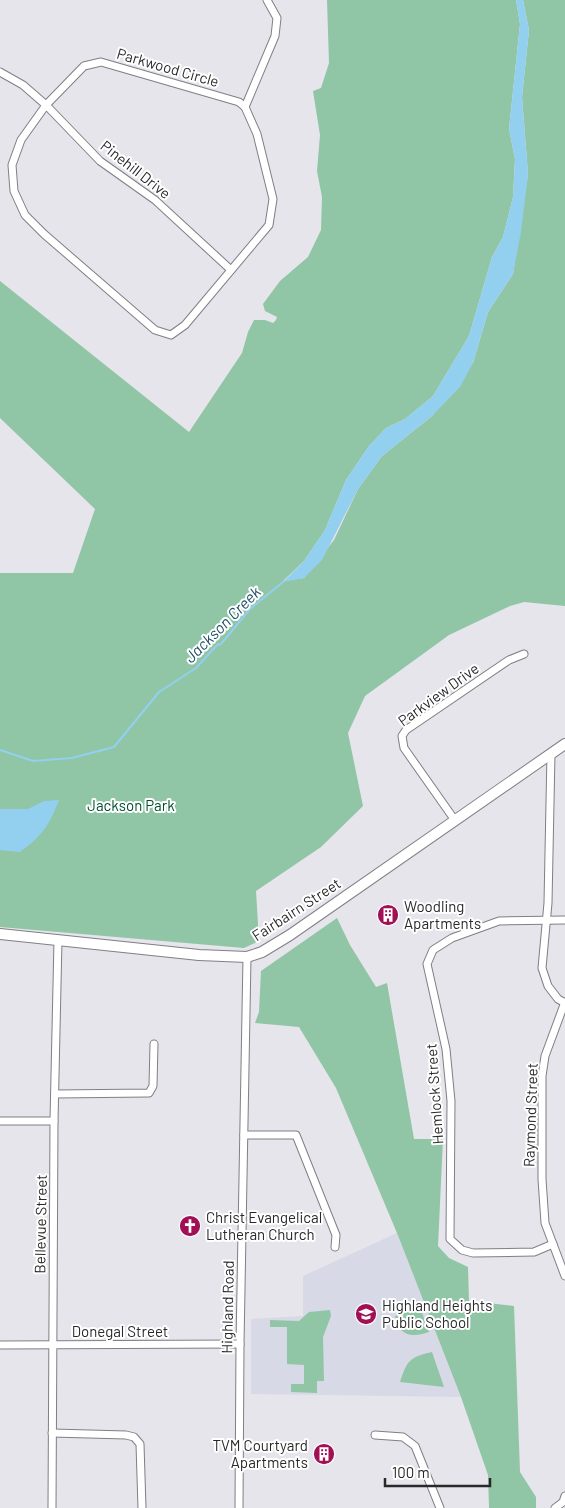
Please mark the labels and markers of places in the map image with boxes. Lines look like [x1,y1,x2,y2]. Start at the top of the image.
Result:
place label: Woodling Apartments [404,897,481,932]
building icon: Woodling Apartments [376,903,400,927]
place label: Christ Evangelical Lutheran Church [206,1208,322,1243]
church icon: Christ Evangelical Lutheran Church [178,1214,202,1238]
place label: Highland Heights Public School [382,1296,492,1331]
school or university icon: Highland Heights Public School [354,1302,378,1326]
place label: TVM Courtyard Apartments [212,1436,308,1471]
building icon: TVM Courtyard Apartments [312,1442,336,1466]

